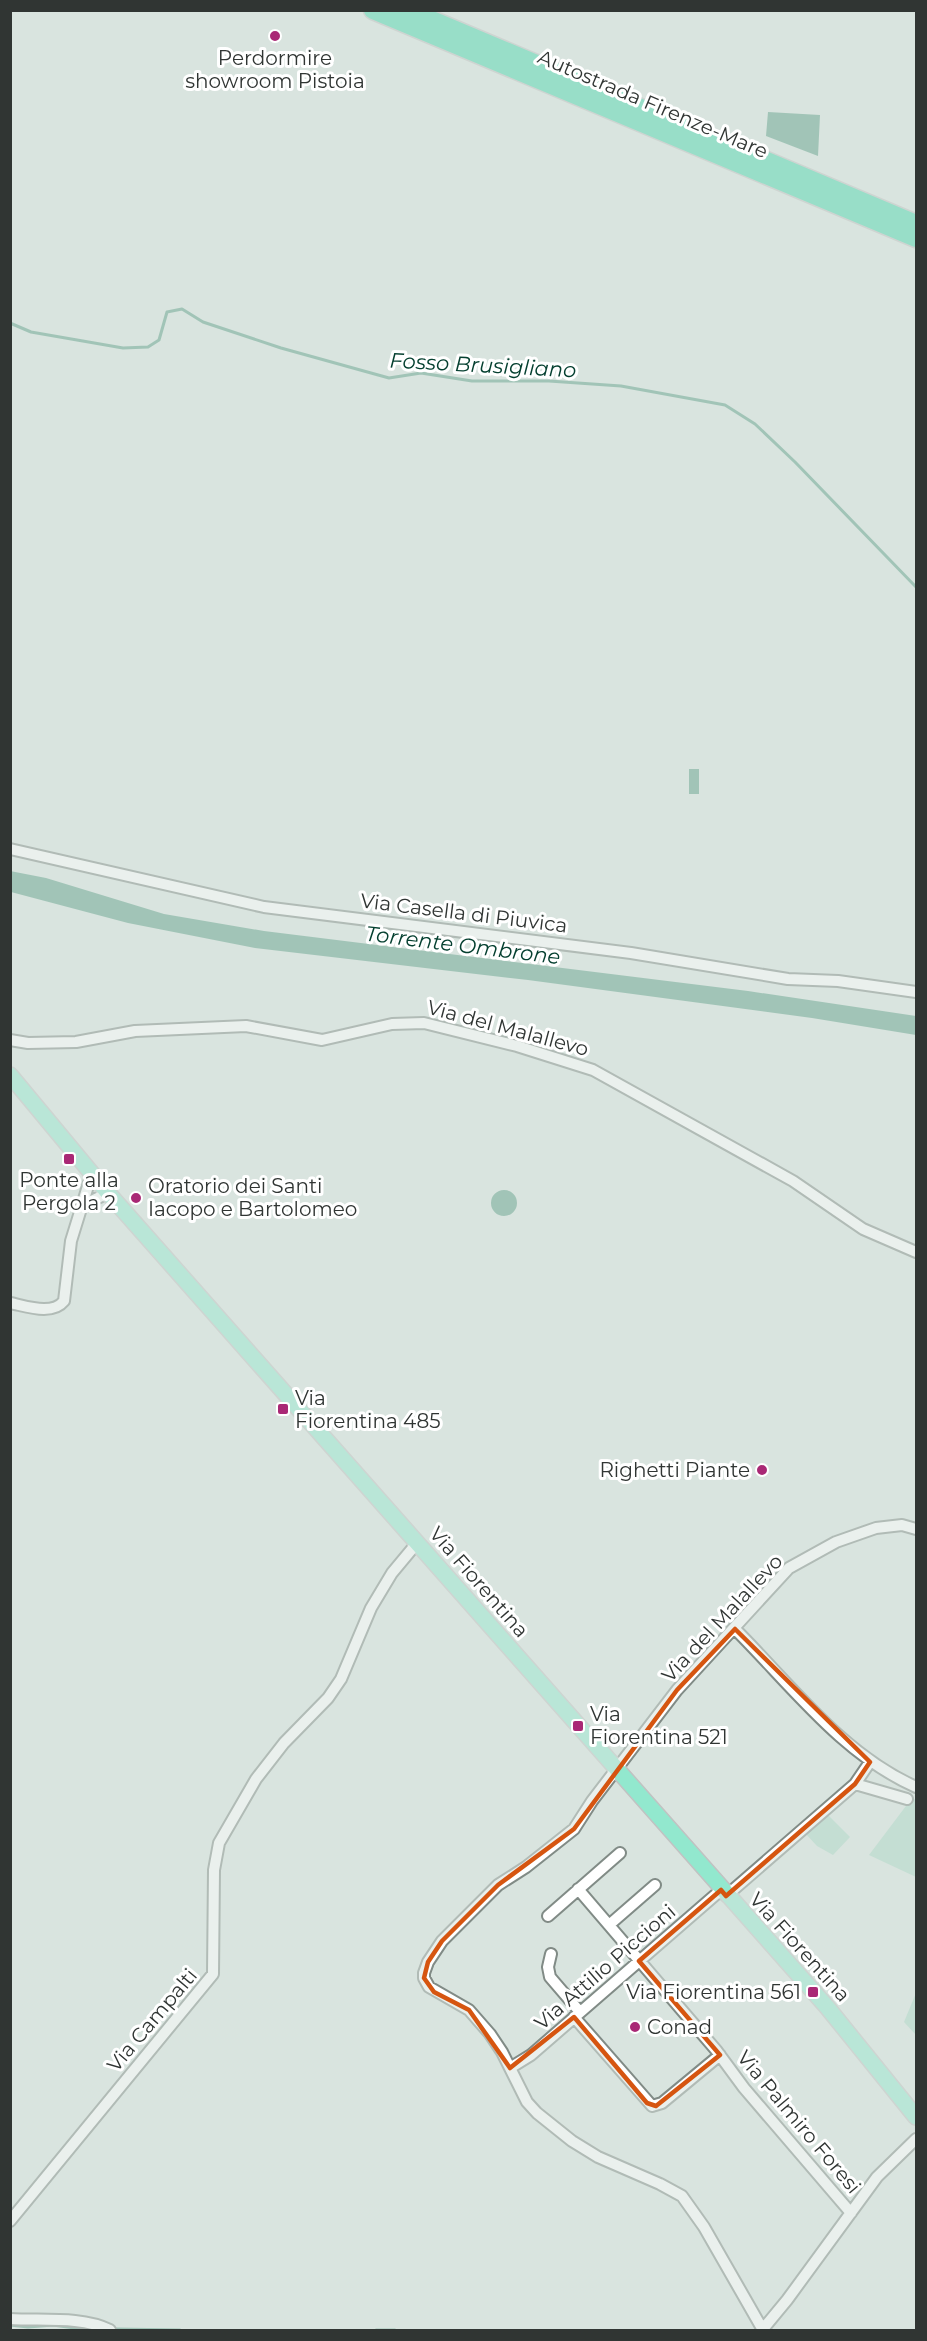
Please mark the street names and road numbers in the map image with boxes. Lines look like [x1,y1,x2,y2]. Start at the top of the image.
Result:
street label: Autostrada Firenze-Mare [534,45,772,163]
street label: Via Casella di Piuvica [359,888,569,938]
street label: Via del Malallevo [425,995,591,1061]
street label: Via Fiorentina [424,1522,534,1642]
street label: Via del Malallevo [657,1549,787,1687]
street label: Via Fiorentina [745,1887,855,2007]
street label: Via Attilio Piccioni [530,1899,680,2035]
street label: Via Campalti [102,1964,202,2076]
street label: Via Palmiro Foresi [732,2046,866,2198]

